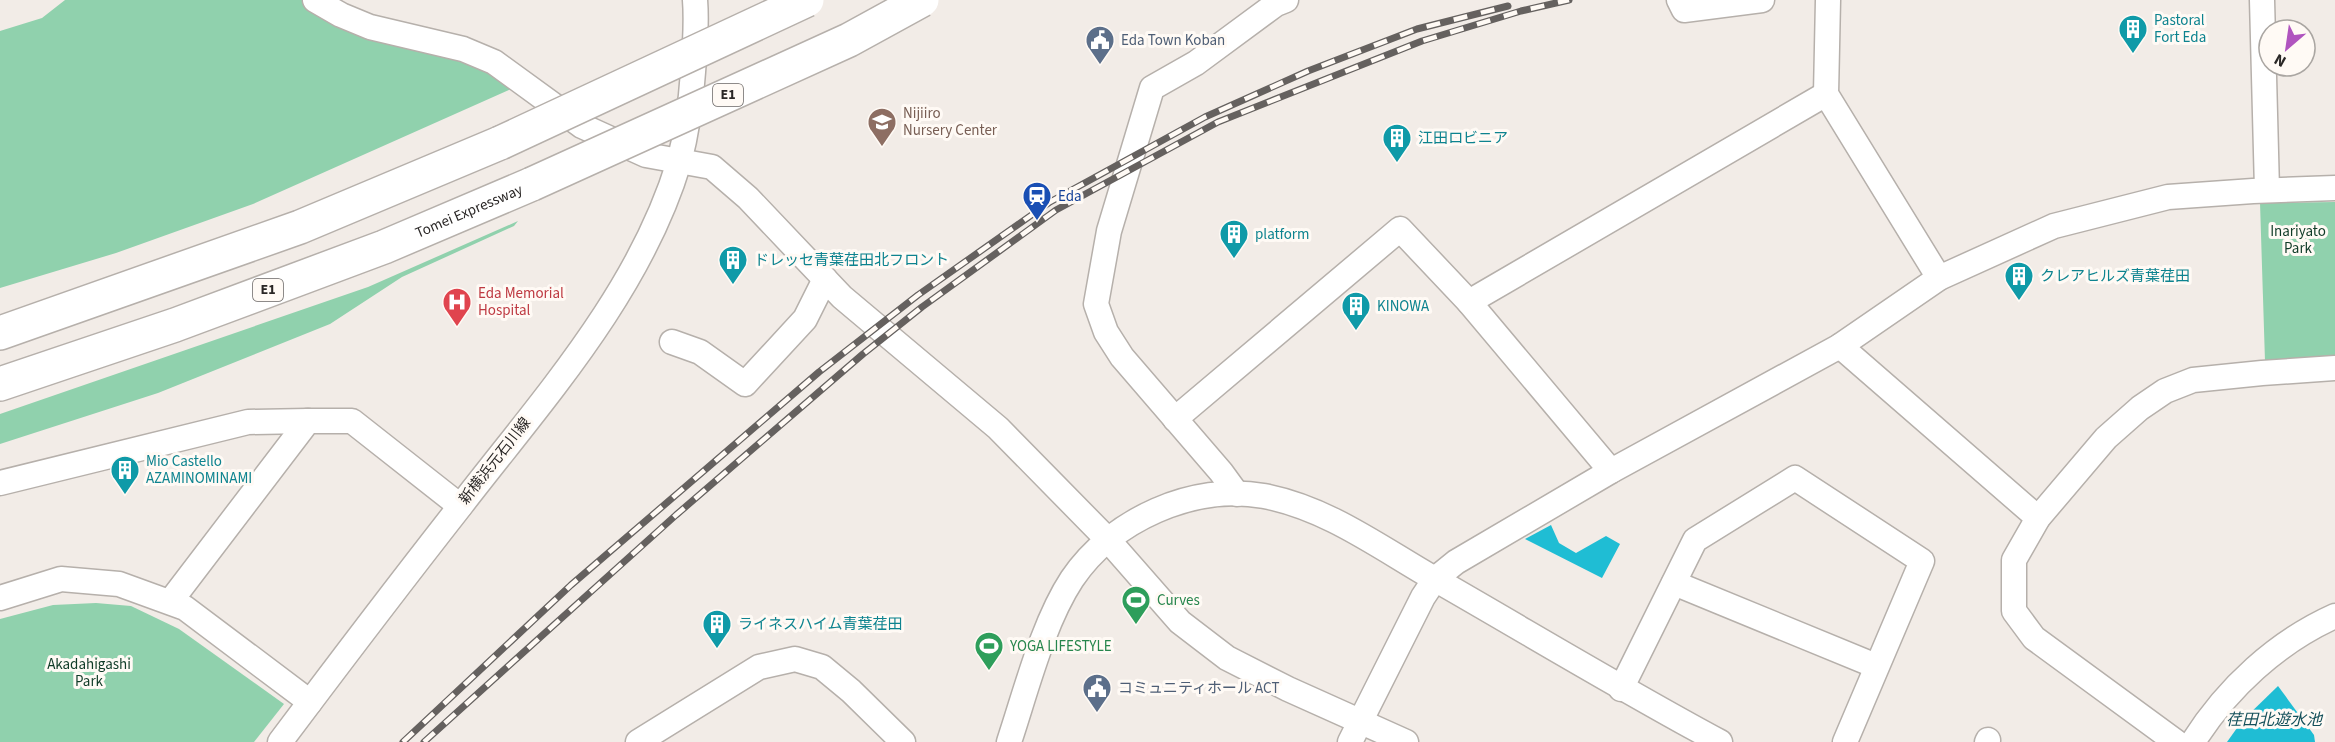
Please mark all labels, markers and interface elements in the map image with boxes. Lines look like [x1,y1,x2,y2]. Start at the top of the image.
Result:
place label: Pastoral Fort Eda [2154,10,2206,48]
building icon: Pastoral Fort Eda [2117,13,2149,55]
north arrow [2257,18,2317,78]
public building icon: Eda Town Koban [1084,24,1116,66]
place label: Eda Town Koban [1121,30,1225,51]
text: N [2270,48,2290,72]
road number: E1 [713,84,743,106]
place label: Nijiiro Nursery Center [903,103,998,141]
school or university icon: Nijiiro Nursery Center [866,106,898,148]
building icon: 江田ロビニア [1381,122,1413,164]
place label: 江田ロビニア [1418,128,1508,149]
street label: Tomei Expressway [412,179,526,243]
station icon: Eda [1021,180,1053,222]
place label: Eda [1058,186,1082,207]
building icon: platform [1218,218,1250,260]
park label: Inariyato Park [2270,221,2326,259]
place label: platform [1255,224,1309,245]
building icon: ドレッセ青葉荏田北フロント [717,244,749,286]
place label: ドレッセ青葉荏田北フロント [754,250,949,271]
building icon: クレアヒルズ青葉荏田 [2003,260,2035,302]
place label: クレアヒルズ青葉荏田 [2040,266,2190,287]
road number: E1 [253,279,283,301]
place label: Eda Memorial Hospital [478,283,564,321]
hospital icon: Eda Memorial Hospital [441,286,473,328]
building icon: KINOWA [1340,290,1372,332]
place label: KINOWA [1377,296,1430,317]
street label: 新横浜元石川線 [454,413,536,509]
place label: Mio Castello AZAMINOMINAMI [146,451,252,489]
building icon: Mio Castello AZAMINOMINAMI [109,454,141,496]
sports icon: Curves [1120,584,1152,626]
place label: Curves [1157,590,1200,611]
building icon: ライネスハイム青葉荏田 [701,608,733,650]
place label: ライネスハイム青葉荏田 [738,614,902,635]
sports icon: YOGA LIFESTYLE [973,630,1005,672]
place label: YOGA LIFESTYLE [1009,636,1112,657]
park label: Akadahigashi Park [47,654,131,692]
public building icon: コミュニティホール ACT [1081,672,1113,714]
place label: コミュニティホール ACT [1118,678,1279,699]
water label: 荏田北遊水池 [2226,709,2324,731]

